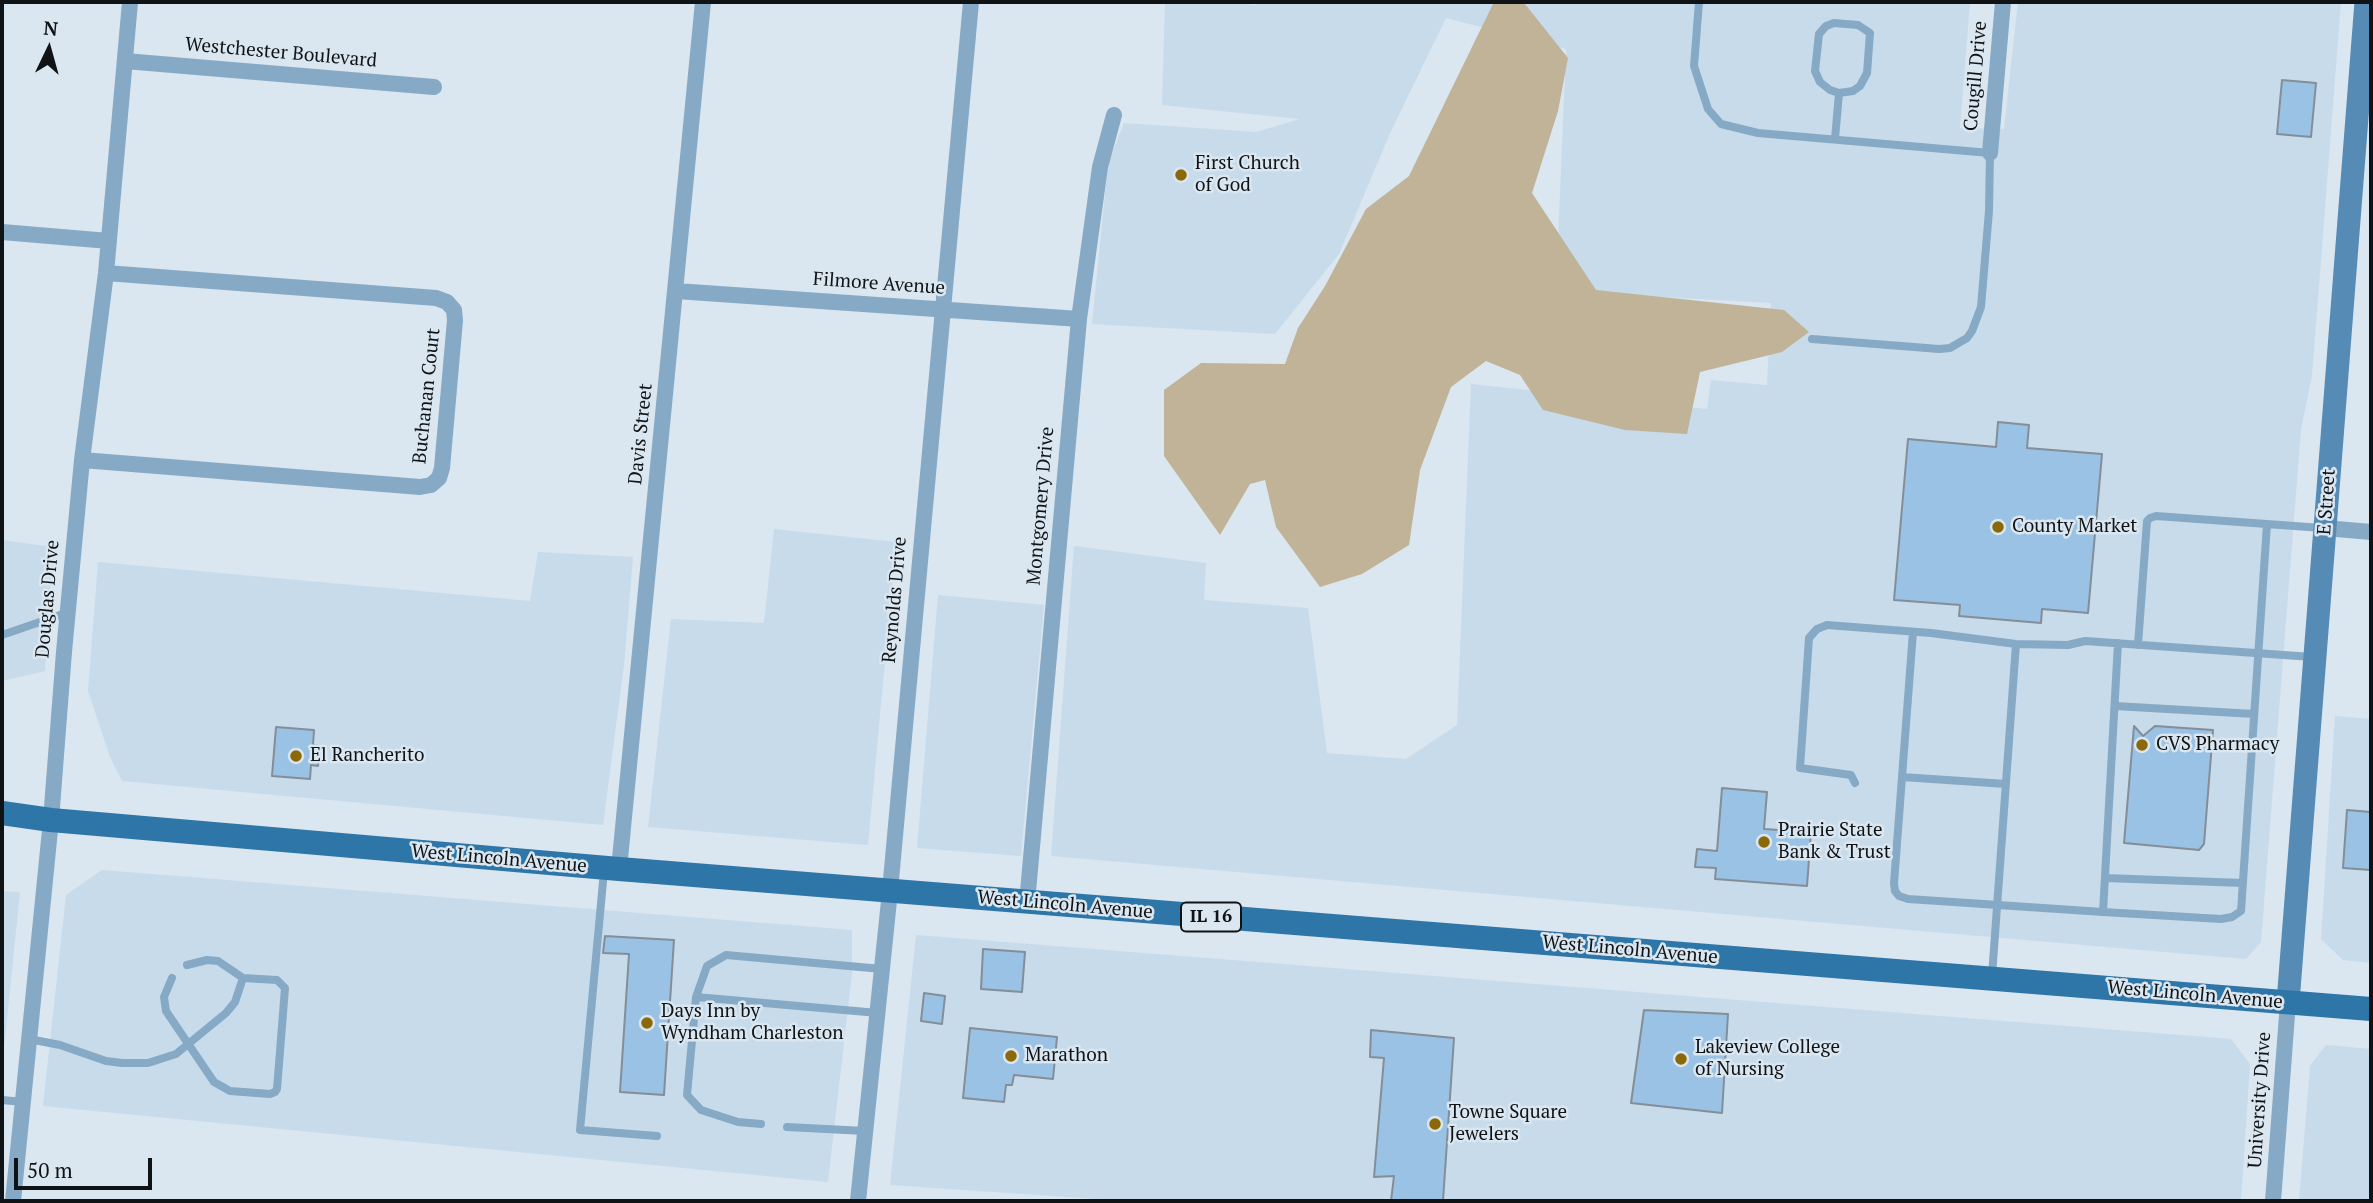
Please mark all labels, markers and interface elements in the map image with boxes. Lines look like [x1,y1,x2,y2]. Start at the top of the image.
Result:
north arrow [14,14,84,84]
text: N [43,15,59,41]
street label: Cougill Drive [1960,20,1992,132]
street label: Westchester Boulevard [184,33,378,73]
place label: First Church of God [1195,153,1300,197]
marker: First Church of God [1173,167,1189,183]
street label: Filmore Avenue [812,268,946,300]
street label: Buchanan Court [409,327,445,465]
street label: Davis Street [624,382,658,486]
street label: Montgomery Drive [1023,426,1059,586]
street label: E Street [2313,468,2341,536]
place label: County Market [2012,516,2137,538]
marker: County Market [1990,519,2006,535]
street label: Reynolds Drive [878,536,912,664]
street label: Douglas Drive [31,539,65,659]
place label: CVS Pharmacy [2156,734,2279,756]
marker: CVS Pharmacy [2134,737,2150,753]
place label: El Rancherito [310,745,425,767]
marker: El Rancherito [288,748,304,764]
place label: Prairie State Bank & Trust [1778,820,1891,864]
marker: Prairie State Bank & Trust [1756,834,1772,850]
street label: West Lincoln Avenue [410,840,588,878]
street label: West Lincoln Avenue [976,886,1154,924]
road number: IL 16 [1181,902,1241,932]
street label: West Lincoln Avenue [1541,931,1719,969]
street label: West Lincoln Avenue [2106,976,2284,1014]
place label: Days Inn by Wyndham Charleston [661,1001,844,1045]
marker: Days Inn by Wyndham Charleston [639,1015,655,1031]
street label: University Drive [2244,1031,2276,1169]
place label: Lakeview College of Nursing [1695,1037,1840,1081]
place label: Marathon [1025,1045,1108,1067]
marker: Marathon [1003,1048,1019,1064]
marker: Lakeview College of Nursing [1673,1051,1689,1067]
place label: Towne Square Jewelers [1449,1102,1567,1146]
marker: Towne Square Jewelers [1427,1116,1443,1132]
scale bar [18,1144,156,1188]
text: 50 m [27,1156,73,1184]

